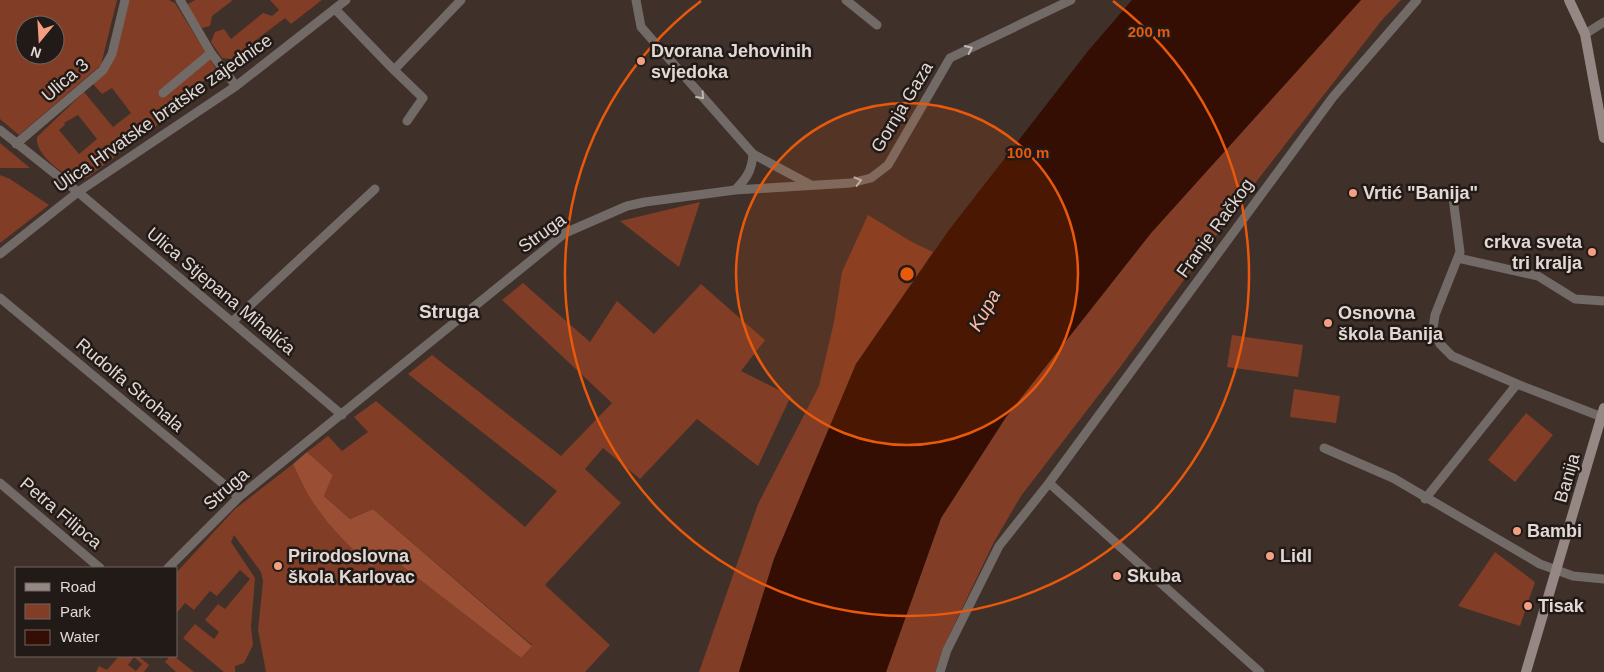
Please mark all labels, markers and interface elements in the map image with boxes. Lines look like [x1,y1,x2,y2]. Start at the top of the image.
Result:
north arrow [15,15,65,65]
text: 200 m [1128,23,1170,40]
street label: Ulica Hrvatske bratske zajednice [50,30,276,196]
place label: Dvorana Jehovinih svjedoka [651,41,812,82]
text: N [29,43,43,62]
one-way arrow [964,44,973,55]
street label: Ulica 3 [38,54,92,106]
marker: Dvorana Jehovinih svjedoka [635,55,647,67]
street label: Gornja Gaza [867,57,937,156]
one-way arrow [695,90,704,99]
text: 100 m [1007,144,1049,161]
street label: Franje Račkog [1173,175,1257,281]
one-way arrow [853,176,862,187]
place label: Vrtić "Banija" [1363,183,1478,203]
marker: Vrtić "Banija" [1347,187,1359,199]
street label: Struga [515,209,570,257]
street label: Ulica Stjepana Mihalića [143,223,300,359]
place label: crkva sveta tri kralja [1484,232,1583,273]
marker: crkva sveta tri kralja [1586,246,1598,258]
centre of rings [898,265,916,283]
water label: Kupa [964,286,1004,335]
district label: Struga [419,301,480,322]
place label: Osnovna škola Banija [1338,303,1444,344]
marker: Osnovna škola Banija [1322,317,1334,329]
street label: Rudolfa Strohala [72,334,189,436]
street label: Banija [1550,450,1584,505]
street label: Struga [199,463,253,514]
street label: Petra Filipca [16,473,106,553]
place label: Bambi [1527,521,1582,541]
marker: Bambi [1511,525,1523,537]
place label: Prirodoslovna škola Karlovac [288,546,415,587]
place label: Lidl [1280,546,1312,566]
marker: Lidl [1264,550,1276,562]
marker: Prirodoslovna škola Karlovac [272,560,284,572]
place label: Skuba [1127,566,1182,586]
legend [15,567,178,657]
marker: Skuba [1111,570,1123,582]
text: Road [60,578,96,595]
place label: Tisak [1538,596,1585,616]
marker: Tisak [1522,600,1534,612]
text: Park [60,603,91,620]
text: Water [60,628,99,645]

